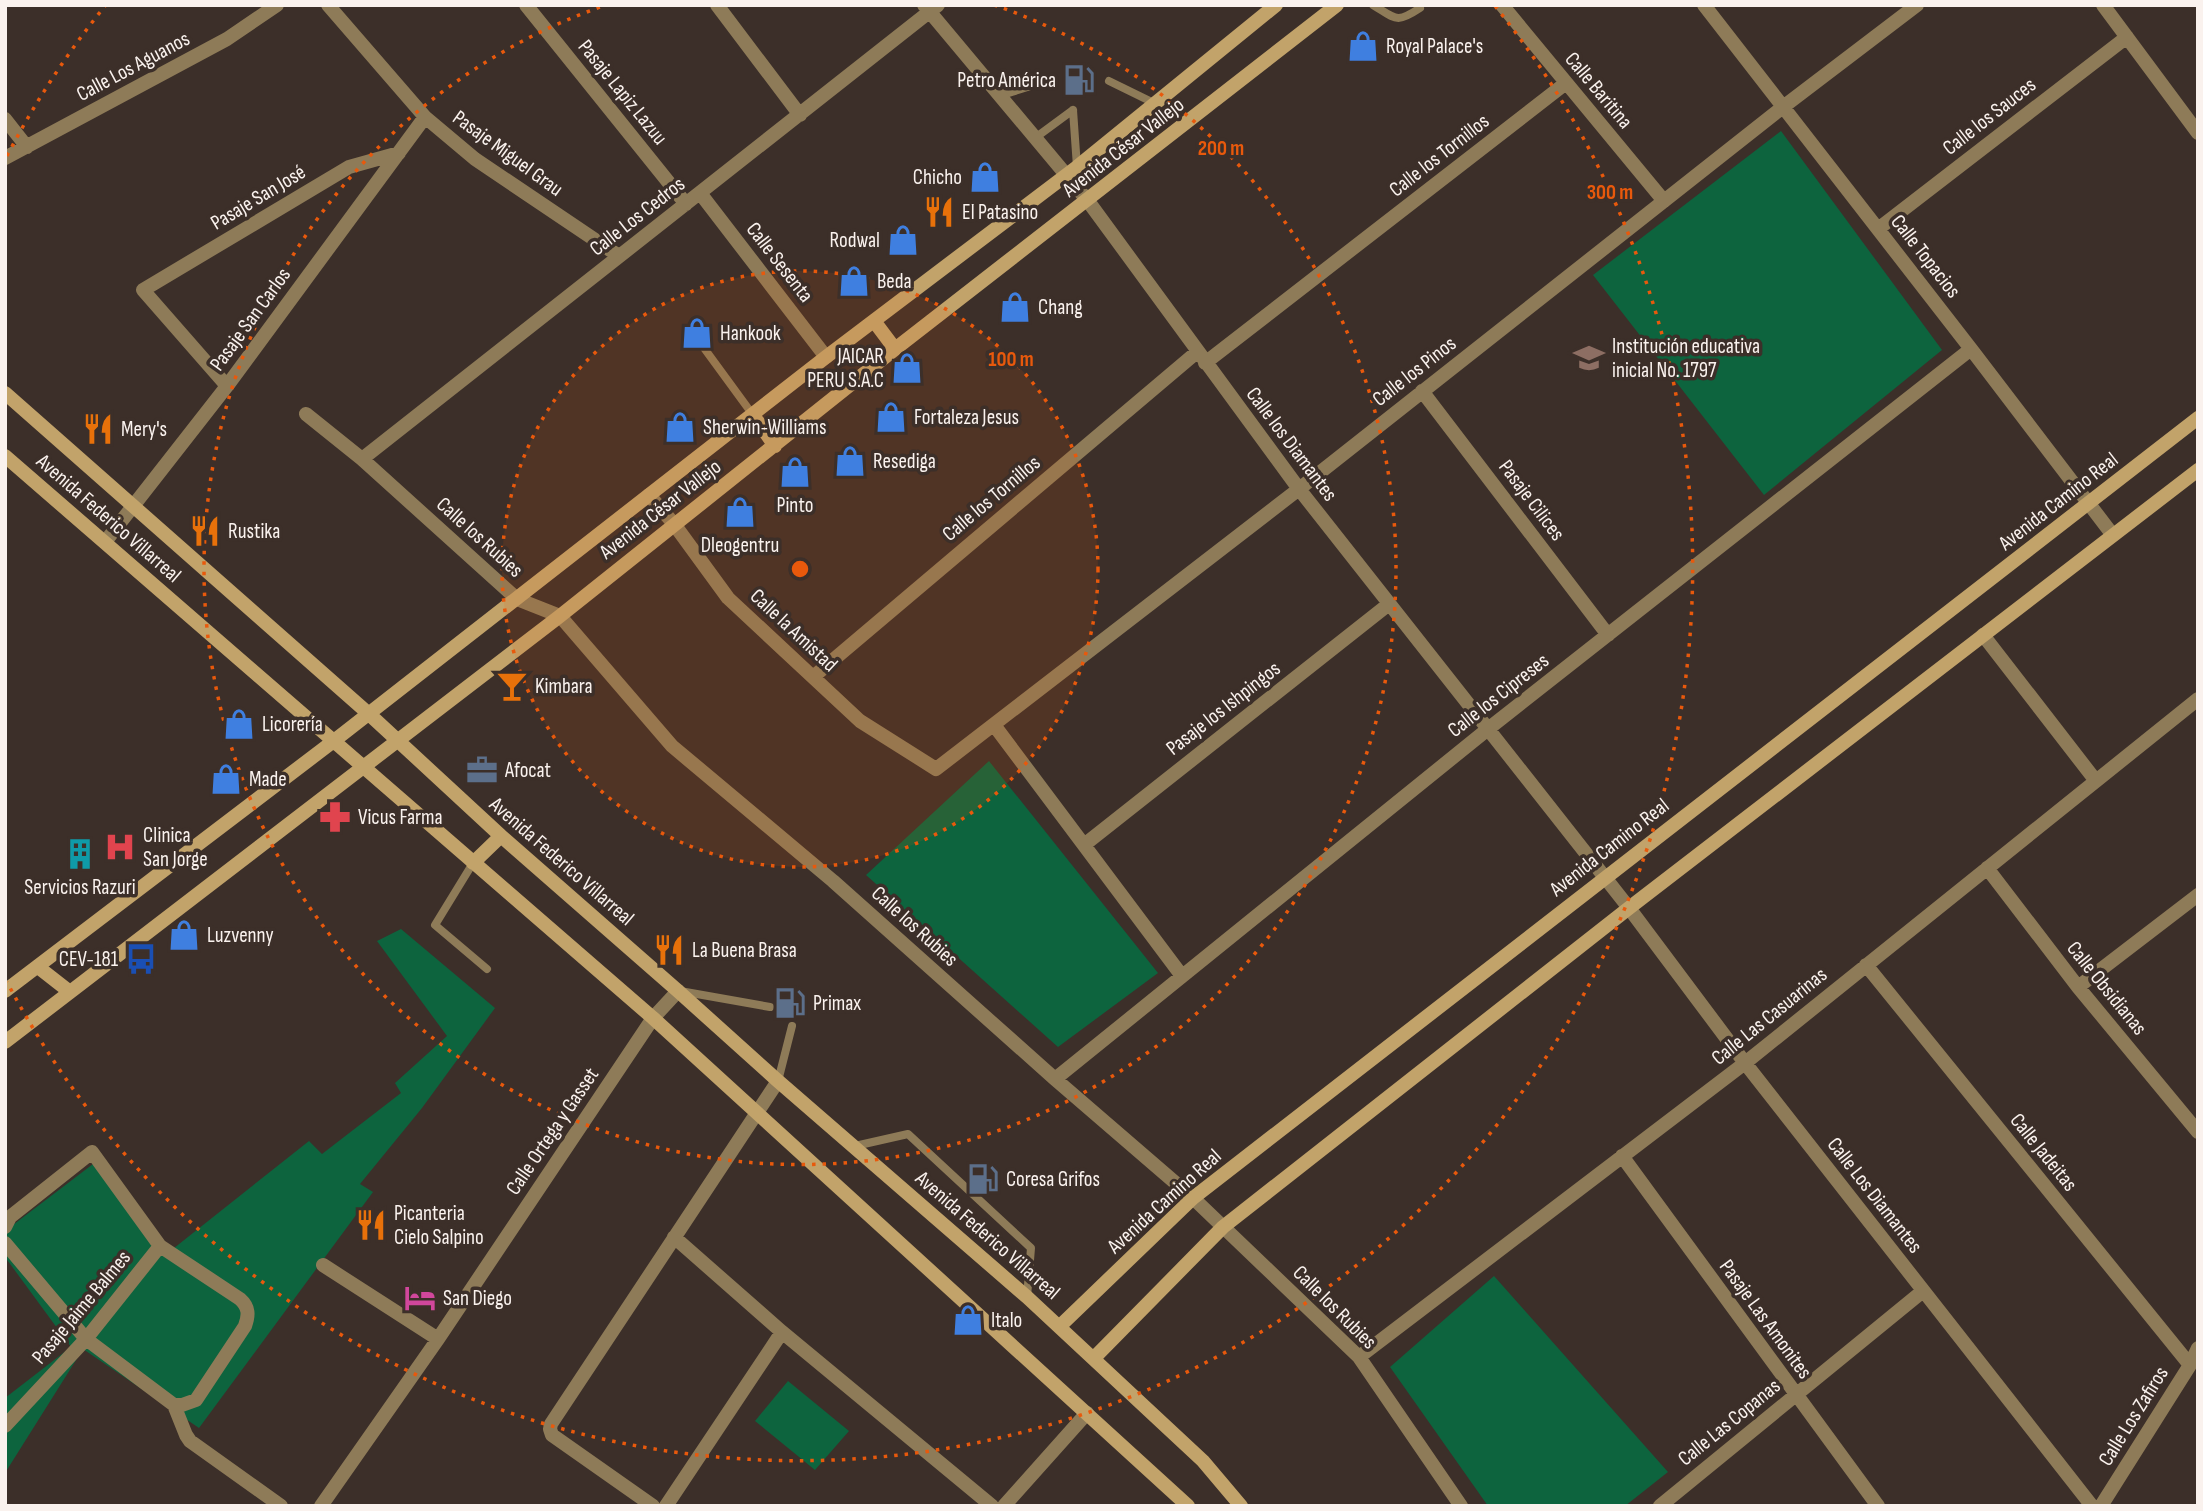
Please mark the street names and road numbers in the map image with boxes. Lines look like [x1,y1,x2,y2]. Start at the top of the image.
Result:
street label: Calle Los Aguanos [72,26,194,107]
street label: Pasaje Lapiz Lazuu [573,35,673,150]
street label: Calle Baritina [1559,47,1638,134]
street label: Calle los Sauces [1938,72,2041,160]
street label: Avenida César Vallejo [1057,92,1189,203]
street label: Pasaje Miguel Grau [448,105,568,202]
street label: Calle los Tornillos [1384,109,1494,202]
street label: Pasaje San José [206,159,310,235]
street label: Calle Los Cedros [585,172,690,261]
street label: Calle Topacios [1885,210,1966,303]
street label: Calle Sesenta [741,217,819,307]
street label: Pasaje San Carlos [205,263,296,376]
street label: Calle los Pinos [1368,331,1461,412]
street label: Calle los Diamantes [1241,382,1343,506]
street label: Avenida Camino Real [1993,447,2123,556]
street label: Avenida Federico Villarreal [31,448,186,588]
street label: Calle los Tornillos [937,450,1045,546]
street label: Avenida César Vallejo [594,454,726,565]
street label: Pasaje Cilices [1493,455,1570,546]
street label: Calle los Rubies [431,492,528,583]
street label: Calle la Amistad [745,584,843,677]
street label: Calle los Cipreses [1443,648,1554,743]
street label: Pasaje los Ishpingos [1161,656,1285,761]
street label: Avenida Federico Villarreal [484,791,639,931]
street label: Avenida Camino Real [1544,793,1674,902]
street label: Calle los Rubies [866,881,963,972]
street label: Calle Obsidianas [2061,936,2152,1040]
street label: Calle Las Casuarinas [1707,962,1832,1071]
street label: Calle Ortega y Gasset [501,1063,604,1200]
street label: Calle Jadeitas [2005,1108,2083,1196]
street label: Calle Los Diamantes [1822,1132,1928,1258]
street label: Avenida Camino Real [1102,1144,1226,1260]
street label: Avenida Federico Villarreal [910,1165,1065,1305]
street label: Pasaje Jaime Balmes [27,1246,136,1369]
street label: Pasaje Las Amonites [1714,1255,1817,1384]
street label: Calle los Rubies [1288,1260,1382,1354]
street label: Calle Los Zafiros [2093,1362,2174,1471]
street label: Calle Las Copanas [1673,1374,1785,1471]

